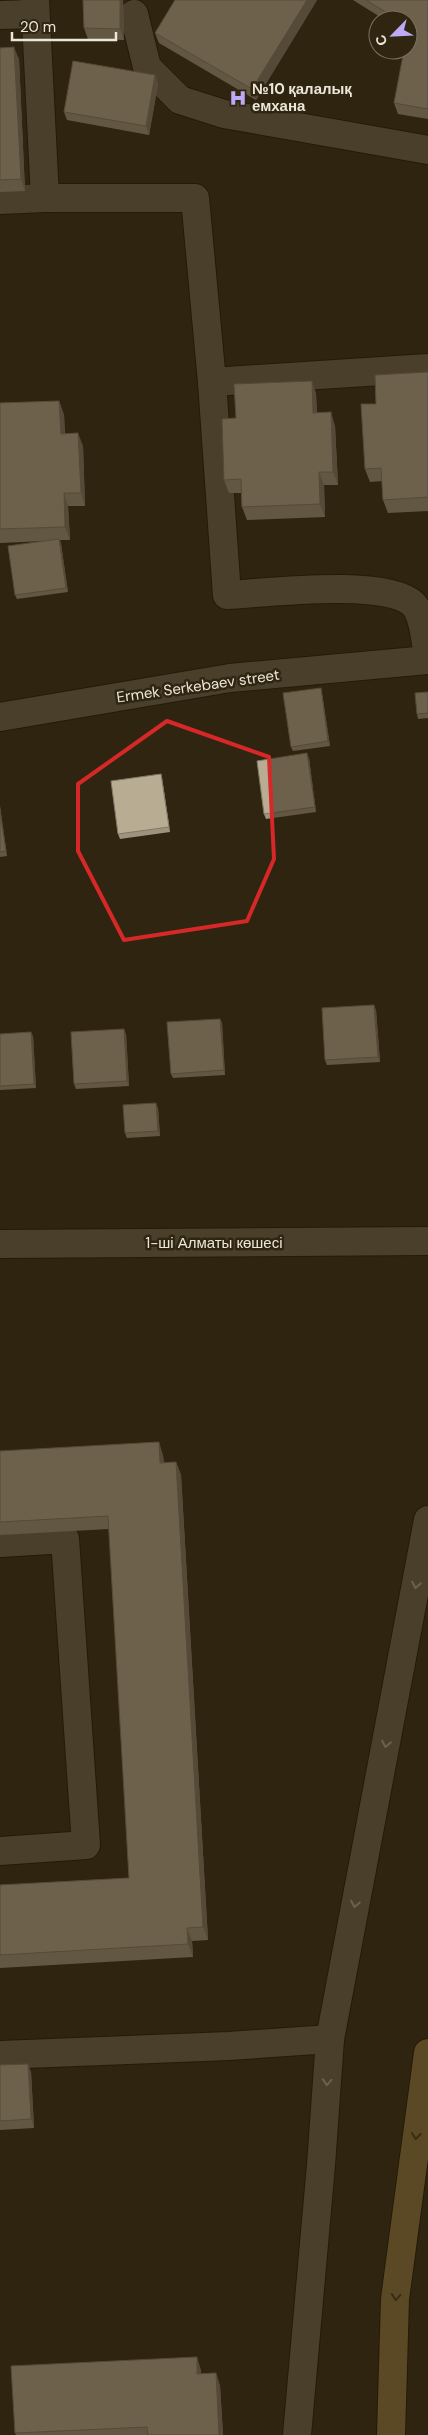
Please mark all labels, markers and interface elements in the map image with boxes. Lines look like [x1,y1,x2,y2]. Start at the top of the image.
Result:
scale bar [12,10,116,42]
north arrow [368,10,418,60]
text: 20 m [20,17,56,37]
text: С [371,32,391,49]
place label: №10 қалалық емхана [252,79,352,116]
hospital icon: №10 қалалық емхана [228,88,248,108]
street label: Ermek Serkebaev street [115,665,281,707]
street label: 1-ші Алматы көшесі [146,1233,283,1253]
one-way arrow [411,1580,421,1589]
one-way arrow [381,1740,391,1749]
one-way arrow [351,1900,361,1909]
one-way arrow [321,2078,332,2086]
one-way arrow [412,2132,422,2140]
one-way arrow [390,2293,401,2301]

